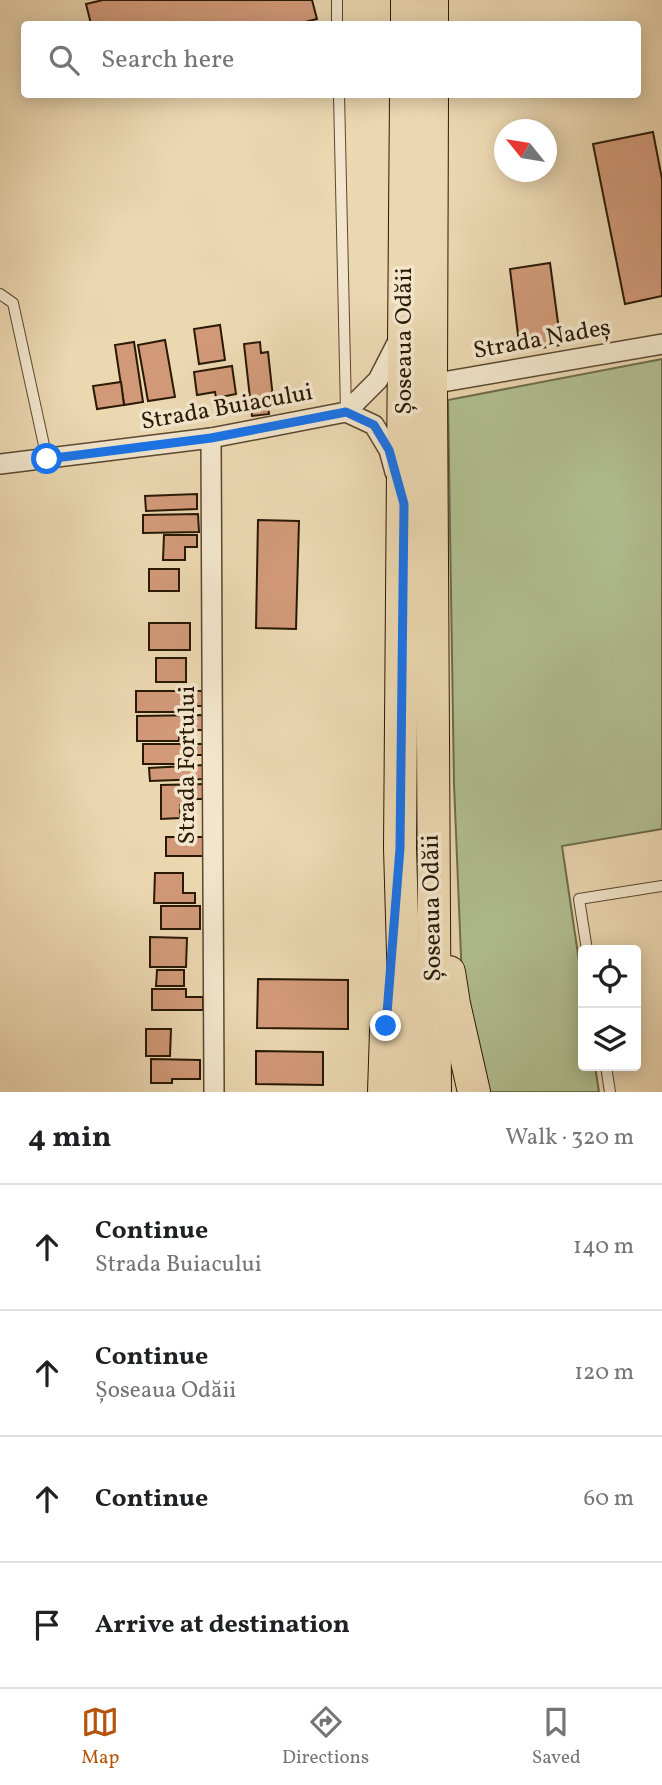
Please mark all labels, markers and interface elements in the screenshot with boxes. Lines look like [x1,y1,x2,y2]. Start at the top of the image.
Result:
search box [21,21,641,98]
icon: search [45,41,83,79]
text: Search here [101,42,234,78]
north arrow [494,119,557,182]
street label: Șoseaua Odăii [388,267,422,415]
street label: Strada Nadeș [471,311,613,369]
street label: Strada Buiacului [138,376,316,440]
route start [31,443,62,474]
street label: Strada Fortului [171,686,205,844]
street label: Șoseaua Odăii [415,834,451,982]
map controls [578,945,641,1071]
button: locate [578,945,641,1008]
button: layers [578,1008,641,1071]
route end [370,1010,401,1041]
text: 4 min [28,1117,112,1159]
text: Walk · 320 m [505,1122,634,1154]
text: Continue [95,1213,208,1249]
icon: ahead [28,1228,66,1266]
text: 140 m [573,1231,634,1263]
text: Strada Buiacului [95,1249,262,1281]
text: Continue [95,1339,208,1375]
icon: ahead [28,1354,66,1392]
text: 120 m [574,1357,634,1389]
text: Șoseaua Odăii [95,1375,236,1407]
icon: ahead [28,1480,66,1518]
text: Continue [95,1481,208,1517]
text: 60 m [584,1483,634,1515]
icon: arrive [28,1606,66,1644]
text: Arrive at destination [95,1607,350,1643]
tab: Map [81,1703,119,1771]
tab: Directions [282,1703,369,1771]
tab: Saved [532,1703,581,1771]

